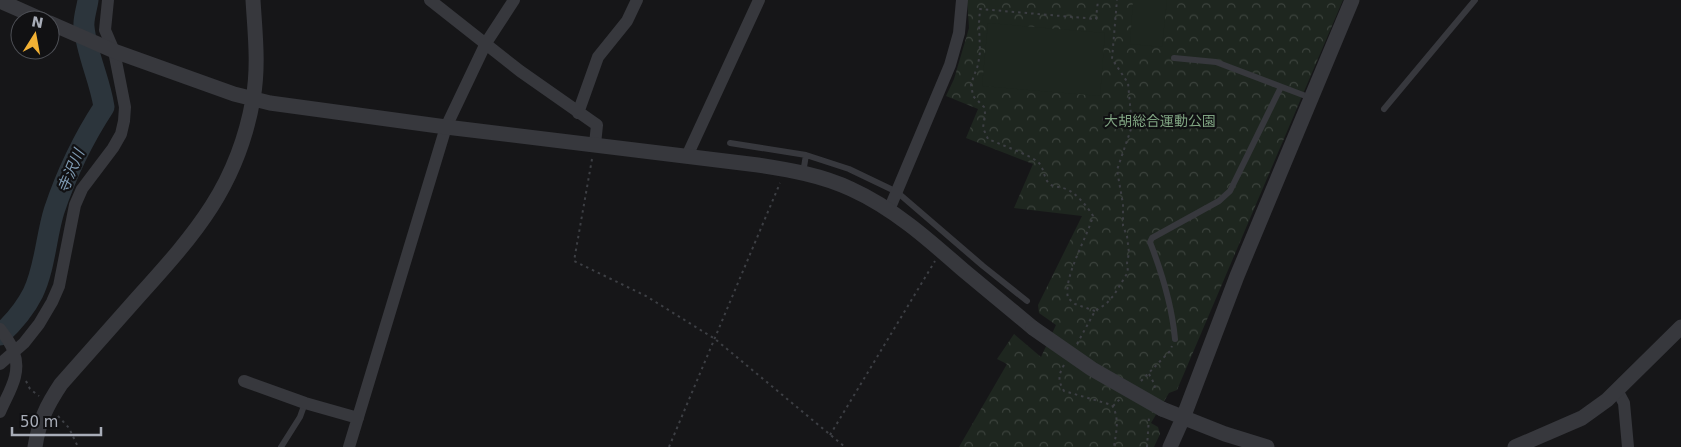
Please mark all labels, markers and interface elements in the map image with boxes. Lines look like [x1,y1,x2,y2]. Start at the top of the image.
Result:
north arrow [10,10,60,60]
text: N [30,13,45,31]
park label: 大胡総合運動公園 [1104,113,1216,129]
water label: 寺沢川 [54,145,89,195]
scale bar [12,404,101,436]
text: 50 m [20,413,58,431]

